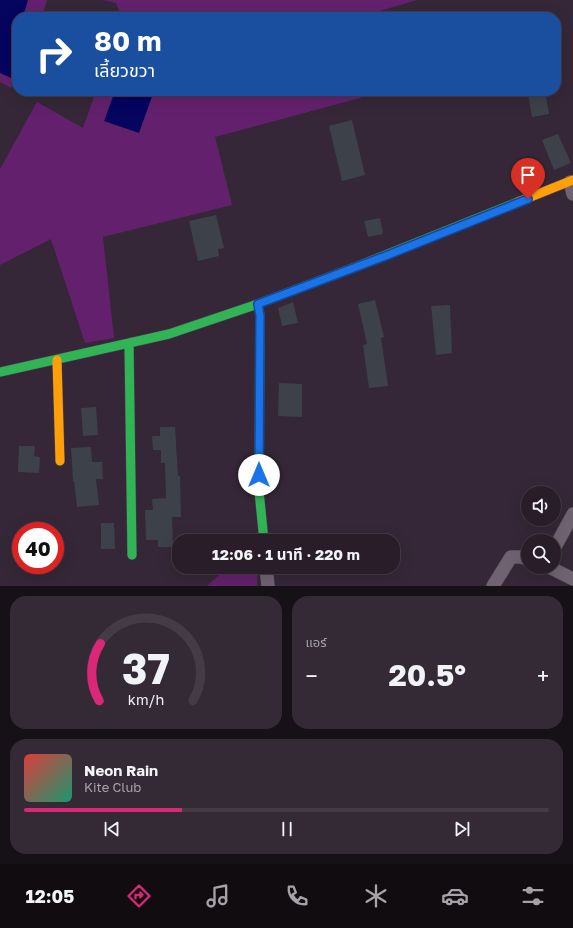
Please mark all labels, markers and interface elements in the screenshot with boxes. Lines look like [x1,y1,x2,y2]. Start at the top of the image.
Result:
text: 80 m [94,24,162,57]
icon: right [28,28,80,80]
text: เลี้ยวขวา [94,59,155,81]
pin [511,158,545,199]
icon: arrive [517,164,539,186]
position arrow [238,454,280,496]
map controls [521,486,561,574]
button: sound [521,486,561,526]
speed limit sign: 40 [12,522,64,574]
button: search [521,534,561,574]
text: 12:06 · 1 นาที · 220 m [212,545,360,563]
text: แอร์ [306,634,327,650]
text: 37 [122,642,170,692]
text: 20.5° [389,657,466,693]
text: − [306,662,318,689]
text: + [537,662,549,689]
text: km/h [128,690,164,707]
text: Neon Rain [84,761,158,779]
text: Kite Club [84,779,141,795]
icon: previous [101,818,123,840]
icon: pause [276,818,298,840]
icon: next [451,818,473,840]
icon: directions [125,882,153,910]
icon: music [204,882,232,910]
icon: phone [283,882,311,910]
icon: climate [362,882,390,910]
icon: car [441,882,469,910]
icon: filters [519,882,547,910]
text: 12:05 [25,885,74,907]

